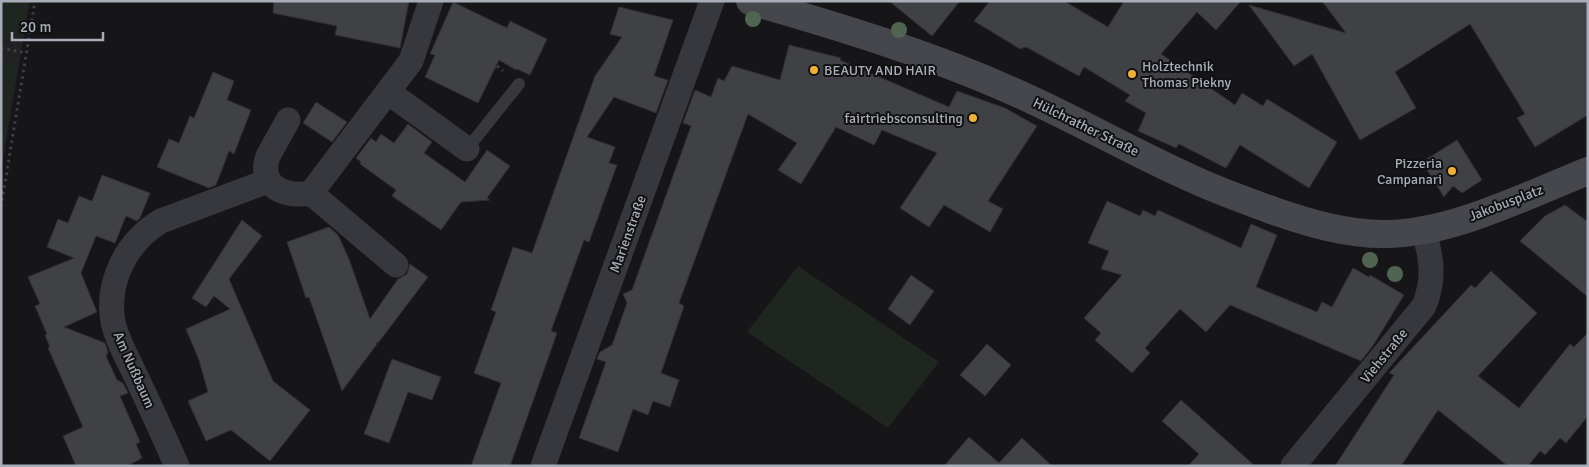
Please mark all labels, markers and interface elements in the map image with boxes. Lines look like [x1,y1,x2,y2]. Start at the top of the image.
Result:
scale bar [12,10,104,42]
text: 20 m [20,18,51,36]
place label: Holztechnik Thomas Piekny [1142,58,1231,91]
place label: BEAUTY AND HAIR [824,62,936,79]
marker: BEAUTY AND HAIR [808,64,820,76]
marker: Holztechnik Thomas Piekny [1126,68,1138,80]
street label: Hülchrather Straße [1030,94,1142,160]
place label: fairtriebsconsulting [844,110,963,127]
marker: fairtriebsconsulting [967,112,979,124]
place label: Pizzeria Campanari [1377,155,1442,188]
marker: Pizzeria Campanari [1446,165,1458,177]
street label: Jakobusplatz [1467,181,1545,225]
street label: Marienstraße [606,193,650,275]
street label: Viehstraße [1357,325,1411,387]
street label: Am Nußbaum [110,329,158,411]

